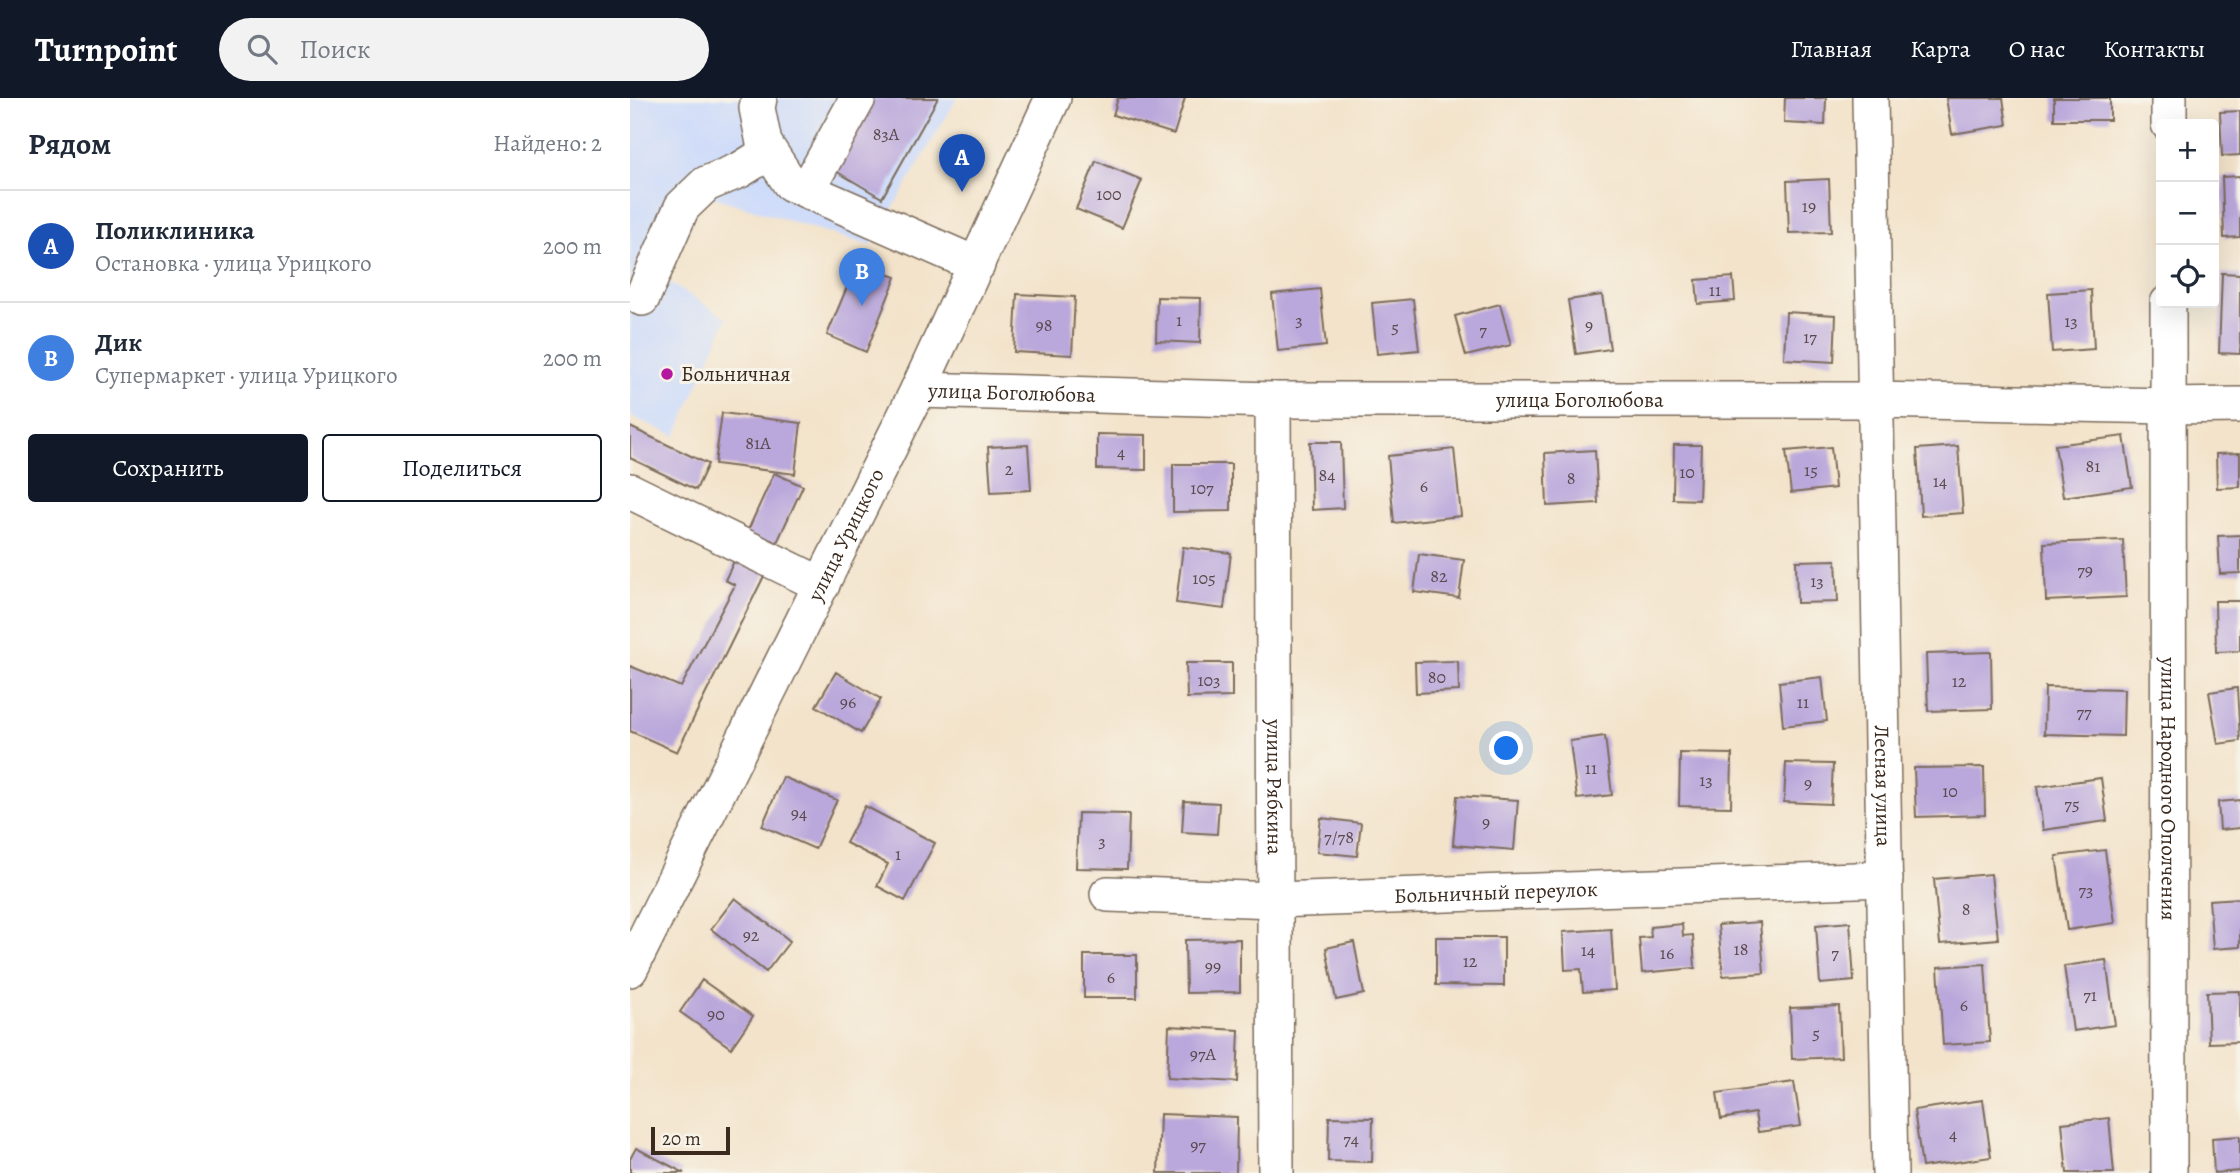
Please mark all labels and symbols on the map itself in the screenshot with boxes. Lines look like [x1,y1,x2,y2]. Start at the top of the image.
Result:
house number: 83А [873,122,900,146]
pin: A [939,134,985,192]
house number: 100 [1096,182,1122,206]
house number: 19 [1802,194,1816,218]
pin: B [839,248,885,306]
house number: 11 [1709,278,1721,302]
house number: 1 [1176,308,1182,332]
house number: 3 [1295,308,1303,332]
house number: 13 [2064,309,2078,333]
house number: 98 [1036,313,1052,337]
house number: 9 [1585,313,1593,337]
house number: 5 [1391,315,1399,339]
house number: 7 [1479,318,1487,342]
house number: 17 [1803,325,1817,349]
place label: Больничная [681,360,790,388]
marker: Больничная [659,366,675,382]
street label: улица Боголюбова [927,376,1096,409]
street label: улица Боголюбова [1495,386,1664,414]
house number: 81А [745,431,771,455]
house number: 4 [1117,440,1125,464]
house number: 81 [2086,454,2100,478]
house number: 2 [1005,457,1014,481]
house number: 15 [1804,458,1818,482]
house number: 10 [1679,460,1695,484]
house number: 84 [1319,463,1335,487]
street label: улица Урицкого [801,464,891,607]
house number: 8 [1567,466,1575,490]
house number: 14 [1933,469,1947,493]
house number: 6 [1420,474,1428,498]
house number: 107 [1190,476,1214,500]
house number: 79 [2077,558,2093,582]
house number: 82 [1430,564,1448,588]
house number: 105 [1192,566,1216,590]
house number: 13 [1810,569,1824,593]
street label: улица Народного Ополчения [2154,656,2183,921]
house number: 80 [1428,665,1446,689]
house number: 103 [1197,668,1221,692]
house number: 12 [1952,669,1967,693]
house number: 96 [840,690,856,714]
house number: 11 [1797,690,1809,714]
house number: 77 [2076,700,2092,724]
street label: улица Рябкина [1260,718,1289,855]
street label: Лесная улица [1868,725,1898,847]
your location [1489,731,1523,765]
house number: 11 [1585,756,1597,780]
house number: 13 [1699,768,1713,792]
house number: 9 [1804,771,1812,795]
house number: 10 [1942,779,1958,803]
house number: 75 [2064,792,2080,816]
house number: 94 [791,801,807,825]
house number: 9 [1482,810,1490,834]
house number: 7/78 [1324,825,1354,849]
house number: 3 [1098,829,1106,853]
house number: 1 [895,842,901,866]
street label: Больничный переулок [1393,875,1598,910]
house number: 73 [2078,878,2094,902]
house number: 8 [1962,897,1970,921]
house number: 92 [743,923,760,947]
house number: 18 [1734,937,1748,961]
house number: 14 [1581,938,1595,962]
house number: 16 [1660,941,1674,965]
house number: 7 [1831,941,1839,965]
house number: 12 [1463,949,1478,973]
house number: 99 [1205,954,1221,978]
house number: 6 [1107,965,1115,989]
house number: 71 [2083,983,2097,1007]
house number: 6 [1960,993,1968,1017]
house number: 90 [707,1002,725,1026]
house number: 5 [1812,1021,1820,1045]
house number: 97А [1190,1042,1217,1066]
house number: 4 [1949,1122,1957,1146]
scale bar [651,1124,730,1156]
house number: 74 [1343,1127,1359,1151]
house number: 97 [1190,1133,1206,1157]

